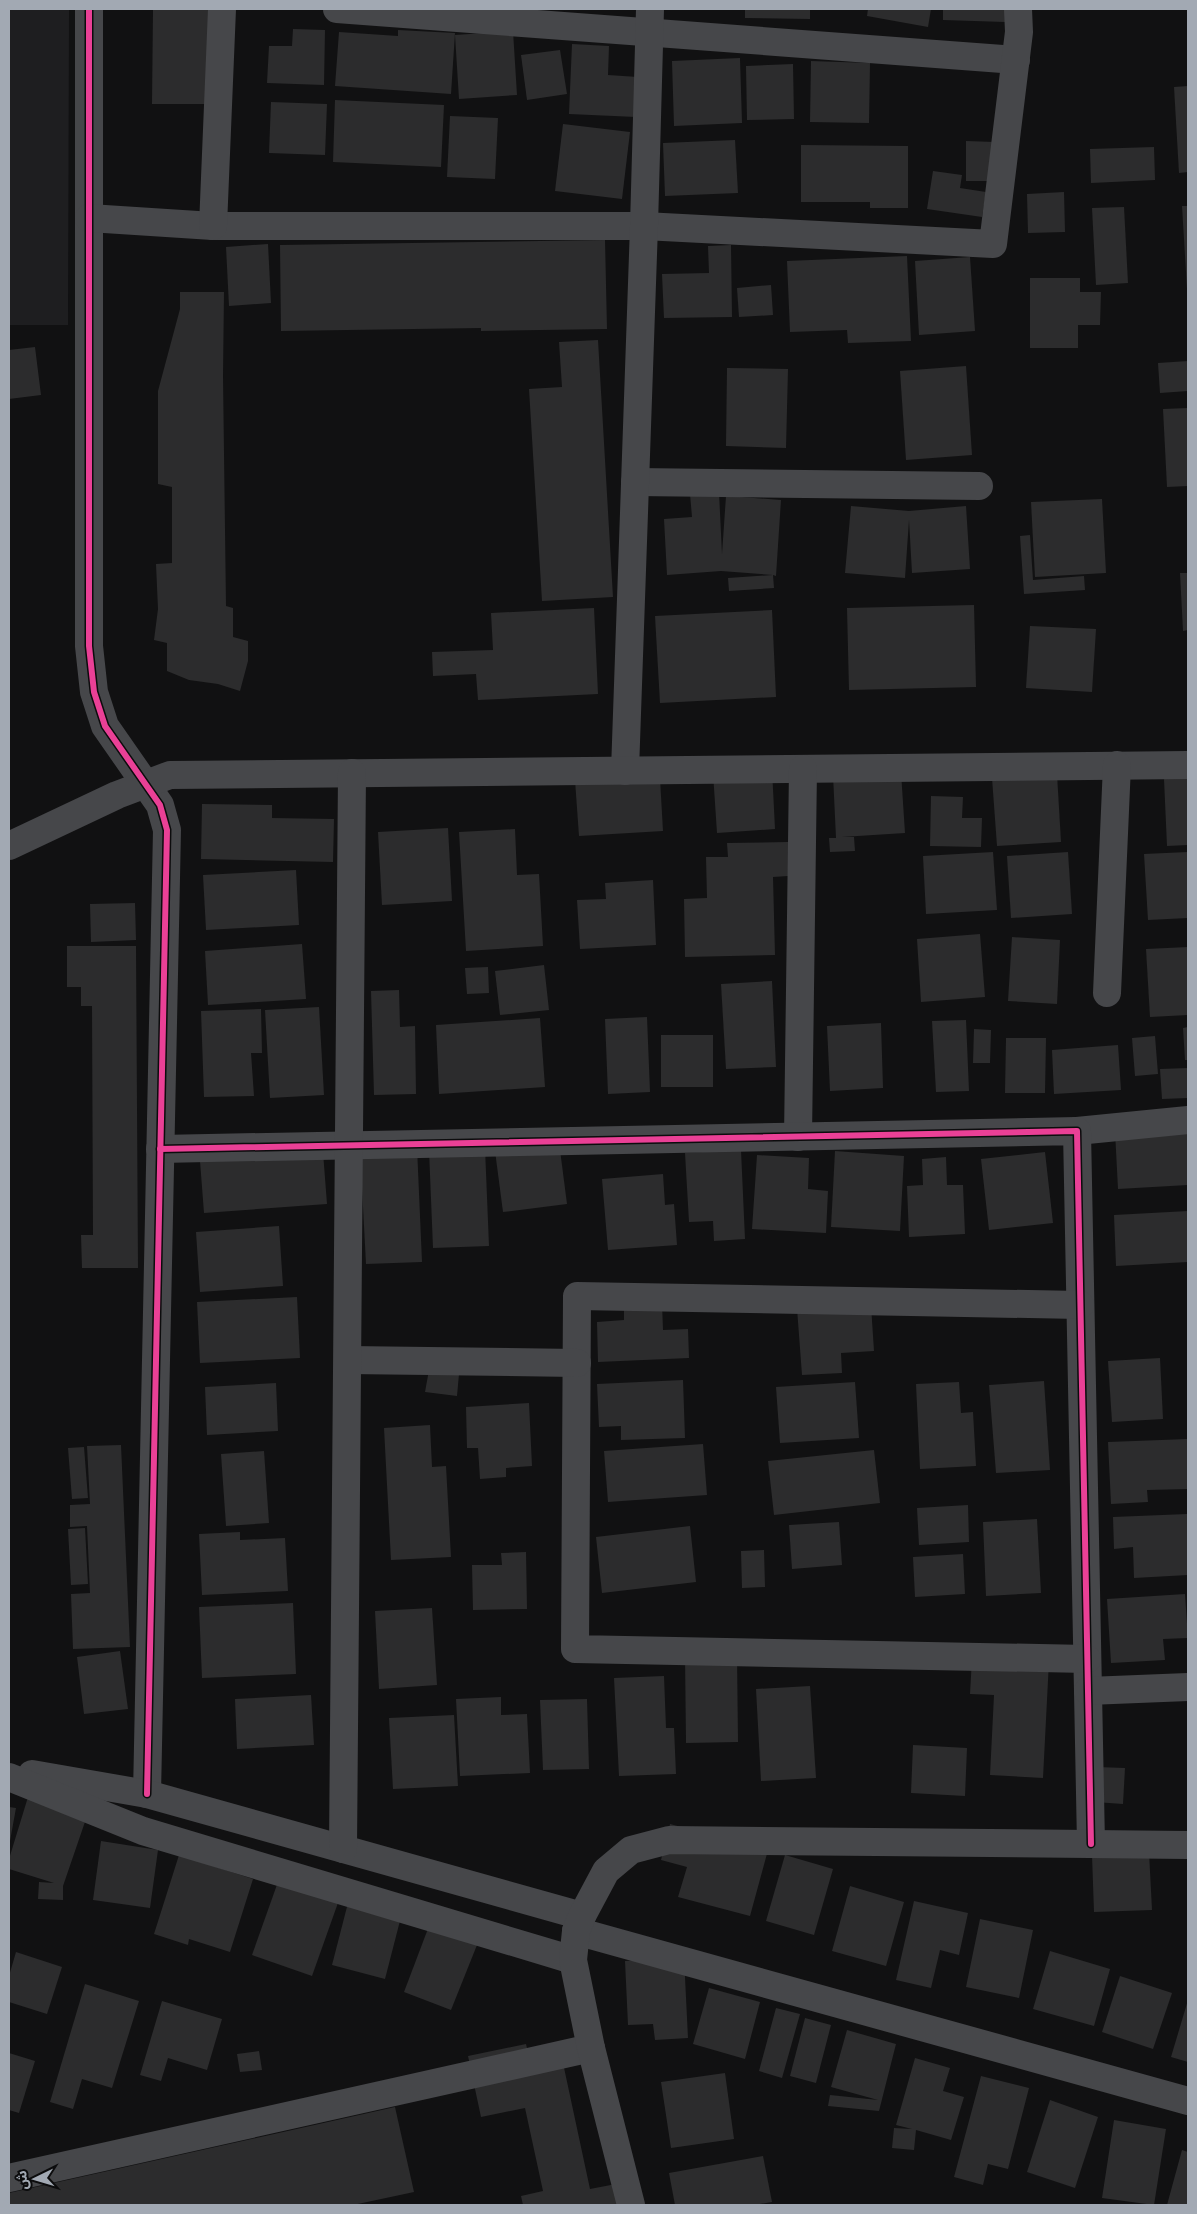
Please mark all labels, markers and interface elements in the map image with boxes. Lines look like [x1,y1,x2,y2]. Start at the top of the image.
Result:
north arrow [10,2154,60,2204]
text: ش [12,2170,32,2190]

